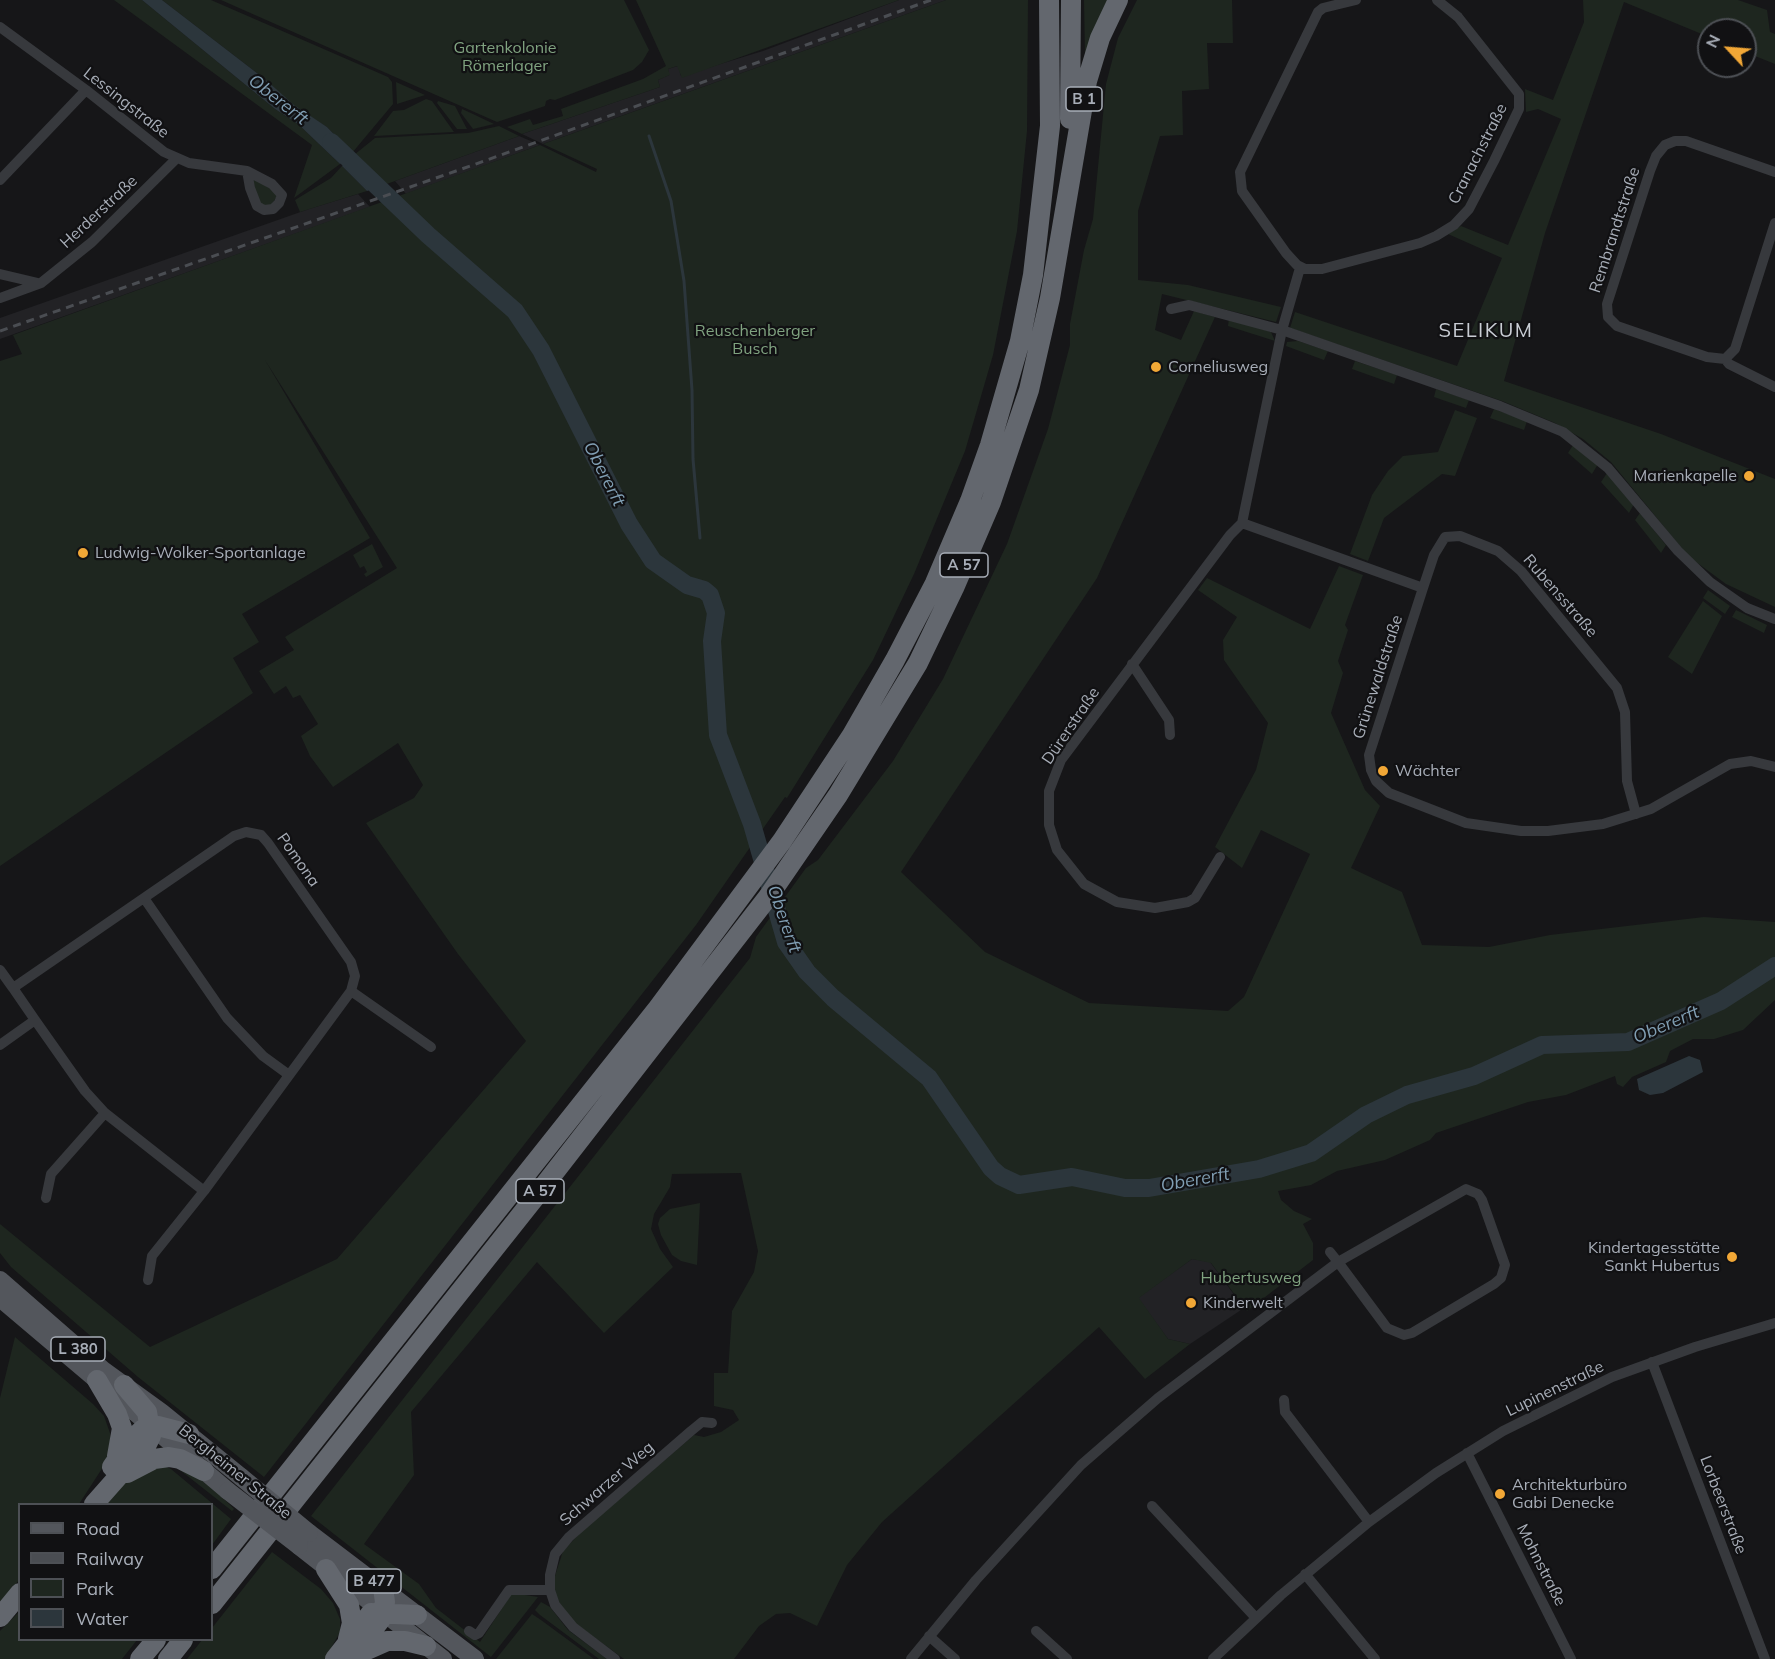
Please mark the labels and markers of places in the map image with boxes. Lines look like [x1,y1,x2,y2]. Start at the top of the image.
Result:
place label: Corneliusweg [1168,357,1268,377]
marker: Corneliusweg [1149,360,1163,374]
place label: Marienkapelle [1634,466,1737,486]
marker: Marienkapelle [1742,469,1756,483]
place label: Ludwig-Wolker-Sportanlage [95,543,306,563]
marker: Ludwig-Wolker-Sportanlage [76,546,90,560]
place label: Wächter [1395,761,1460,781]
marker: Wächter [1376,764,1390,778]
place label: Kindertagesstätte Sankt Hubertus [1588,1238,1720,1276]
marker: Kindertagesstätte Sankt Hubertus [1725,1250,1739,1264]
place label: Kinderwelt [1203,1293,1283,1313]
marker: Kinderwelt [1184,1296,1198,1310]
place label: Architekturbüro Gabi Denecke [1512,1475,1627,1513]
marker: Architekturbüro Gabi Denecke [1493,1487,1507,1501]

